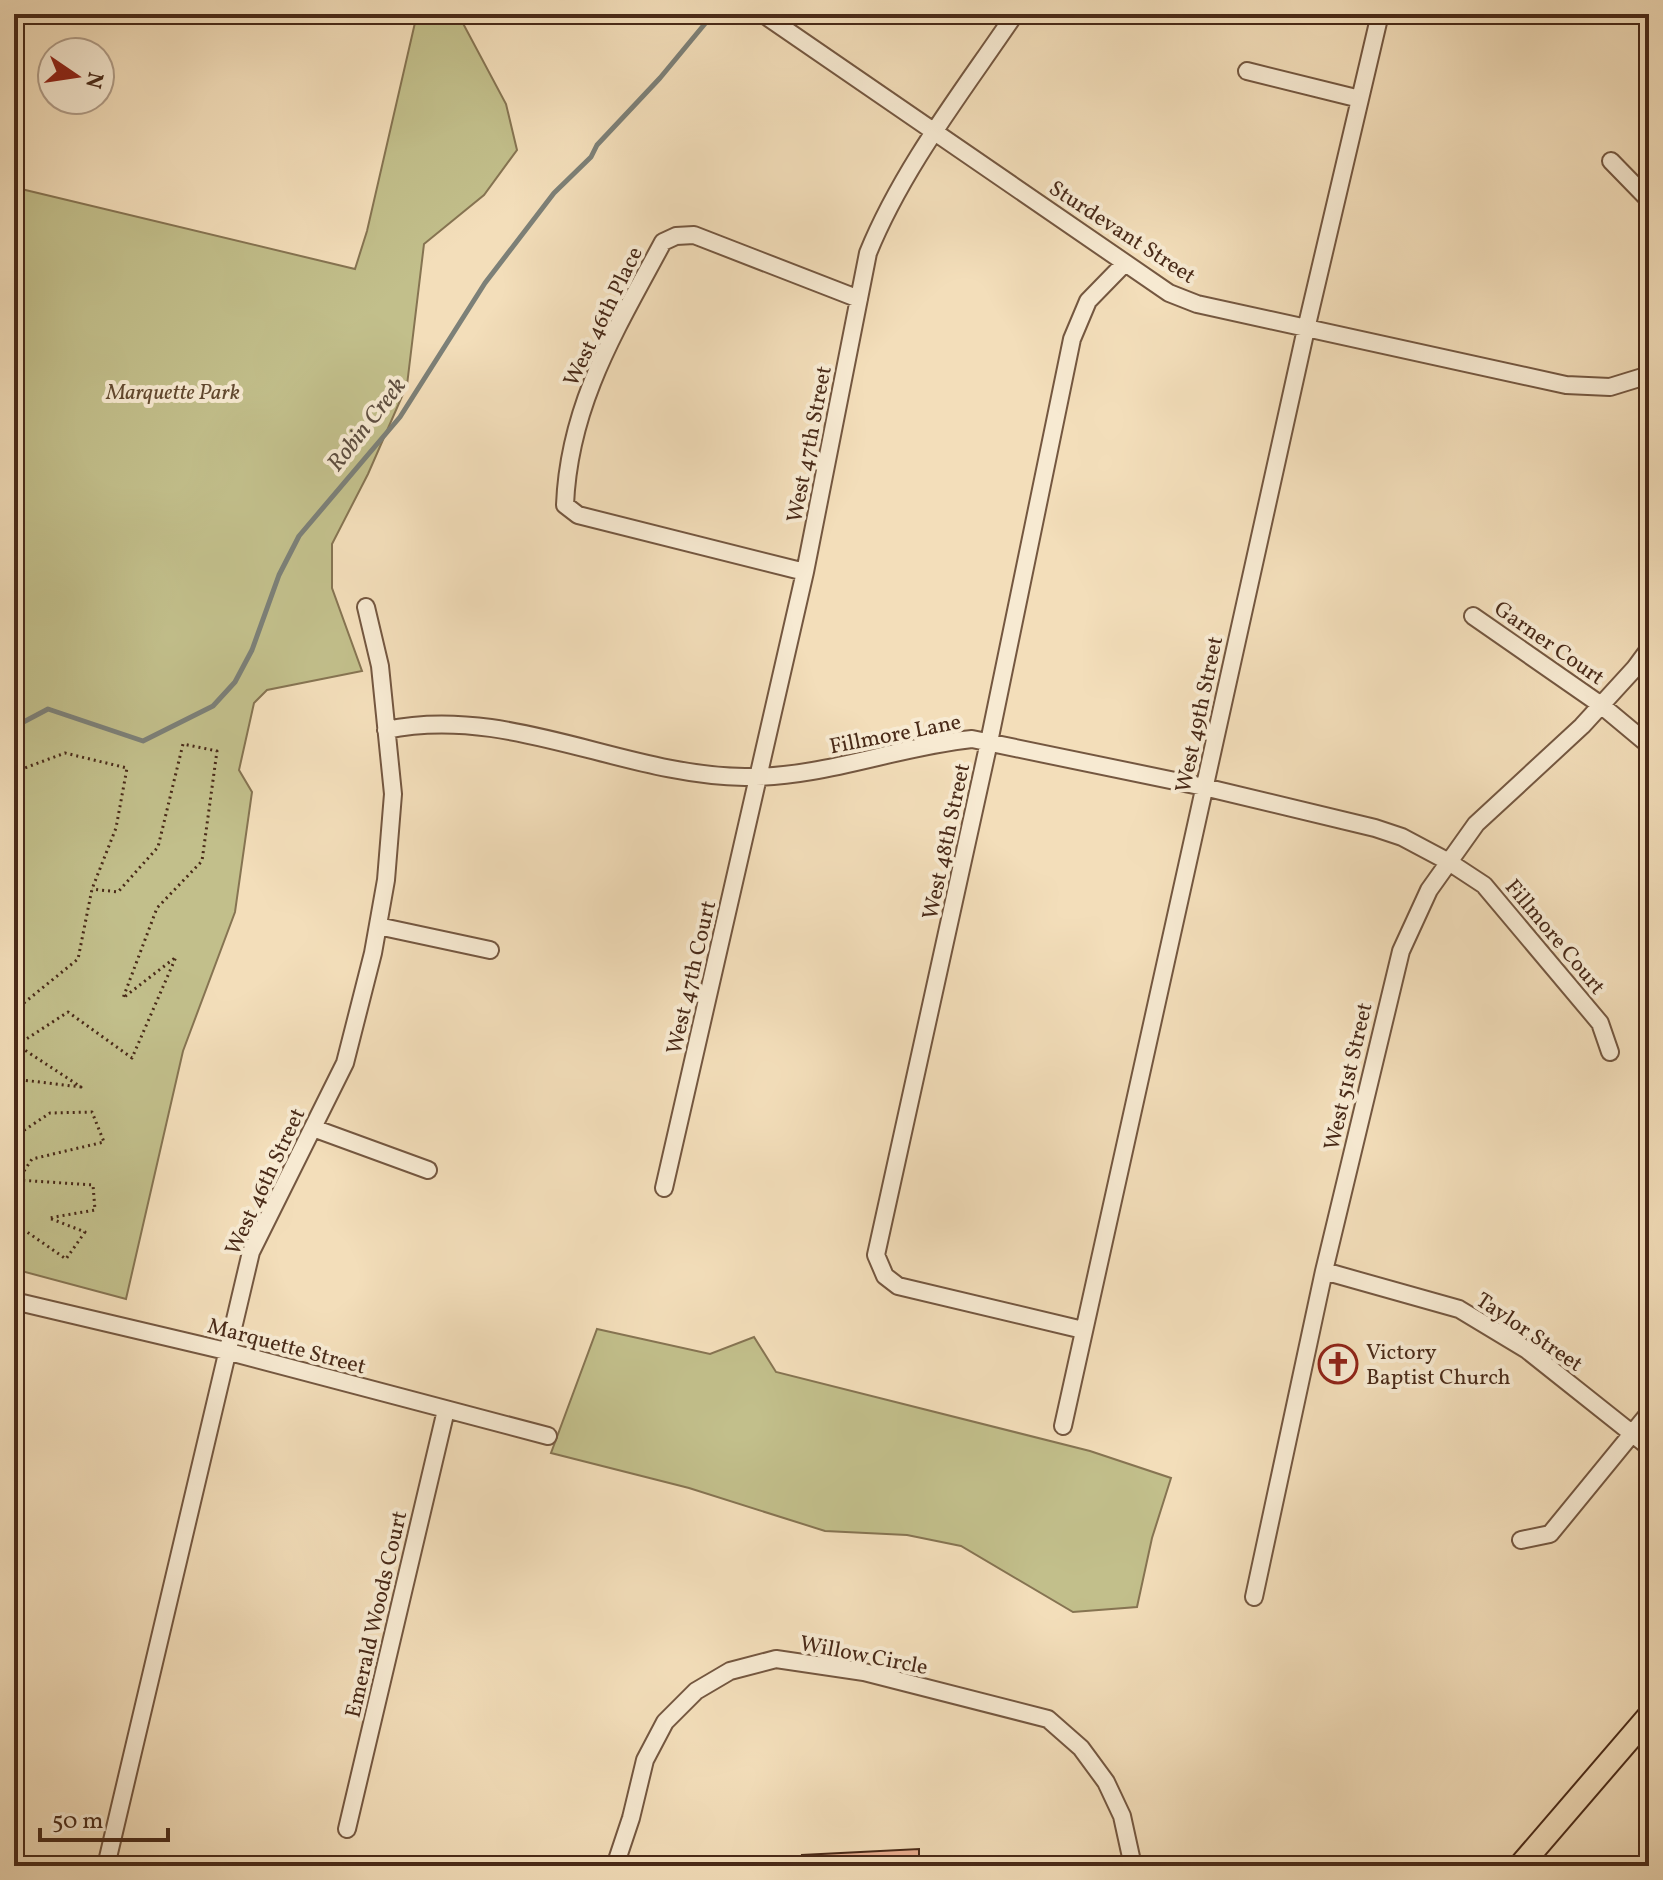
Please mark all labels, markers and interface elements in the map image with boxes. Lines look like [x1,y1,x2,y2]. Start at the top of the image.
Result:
north arrow [36,36,116,116]
text: N [76,69,110,91]
street label: Sturdevant Street [1042,174,1201,292]
street label: West 46th Place [557,242,652,392]
street label: West 47th Street [780,363,841,525]
water label: Robin Creek [320,371,415,480]
park label: Marquette Park [105,378,240,409]
street label: Garner Court [1487,594,1610,694]
street label: West 49th Street [1169,633,1232,796]
street label: Fillmore Lane [827,707,964,763]
street label: West 48th Street [916,760,979,923]
street label: Fillmore Court [1497,873,1612,1002]
street label: West 47th Court [660,897,725,1057]
street label: West 51st Street [1317,999,1382,1153]
street label: West 46th Street [219,1103,314,1261]
street label: Taylor Street [1469,1286,1589,1381]
street label: Marquette Street [204,1311,369,1384]
place label: Victory Baptist Church [1366,1338,1511,1394]
church icon: Victory Baptist Church [1317,1343,1359,1385]
street label: Emerald Woods Court [339,1508,416,1721]
street label: Willow Circle [797,1629,930,1684]
scale bar [40,1792,168,1842]
text: 50 m [52,1805,104,1839]

